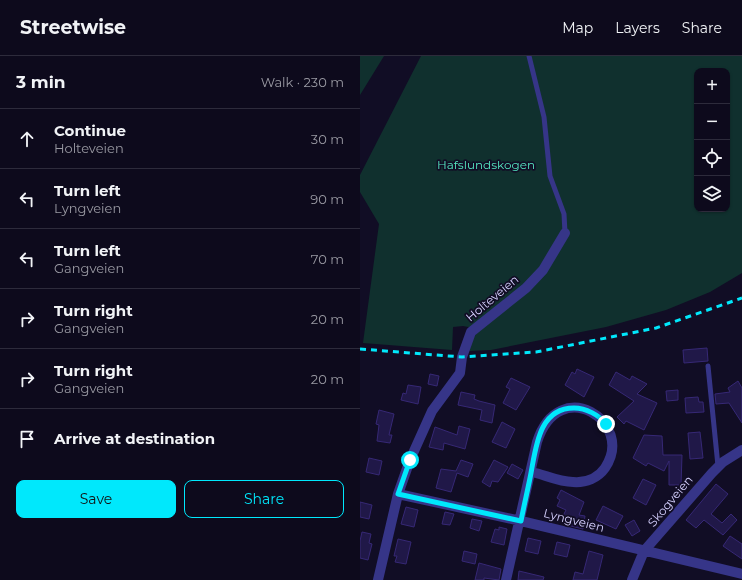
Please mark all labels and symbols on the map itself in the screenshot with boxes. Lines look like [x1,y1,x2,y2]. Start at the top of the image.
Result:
park label: Hafslundskogen [437,157,535,172]
street label: Holteveien [463,272,521,324]
route end [597,415,615,433]
route start [401,451,419,469]
street label: Skogveien [644,472,696,530]
street label: Lyngveien [542,505,606,535]

